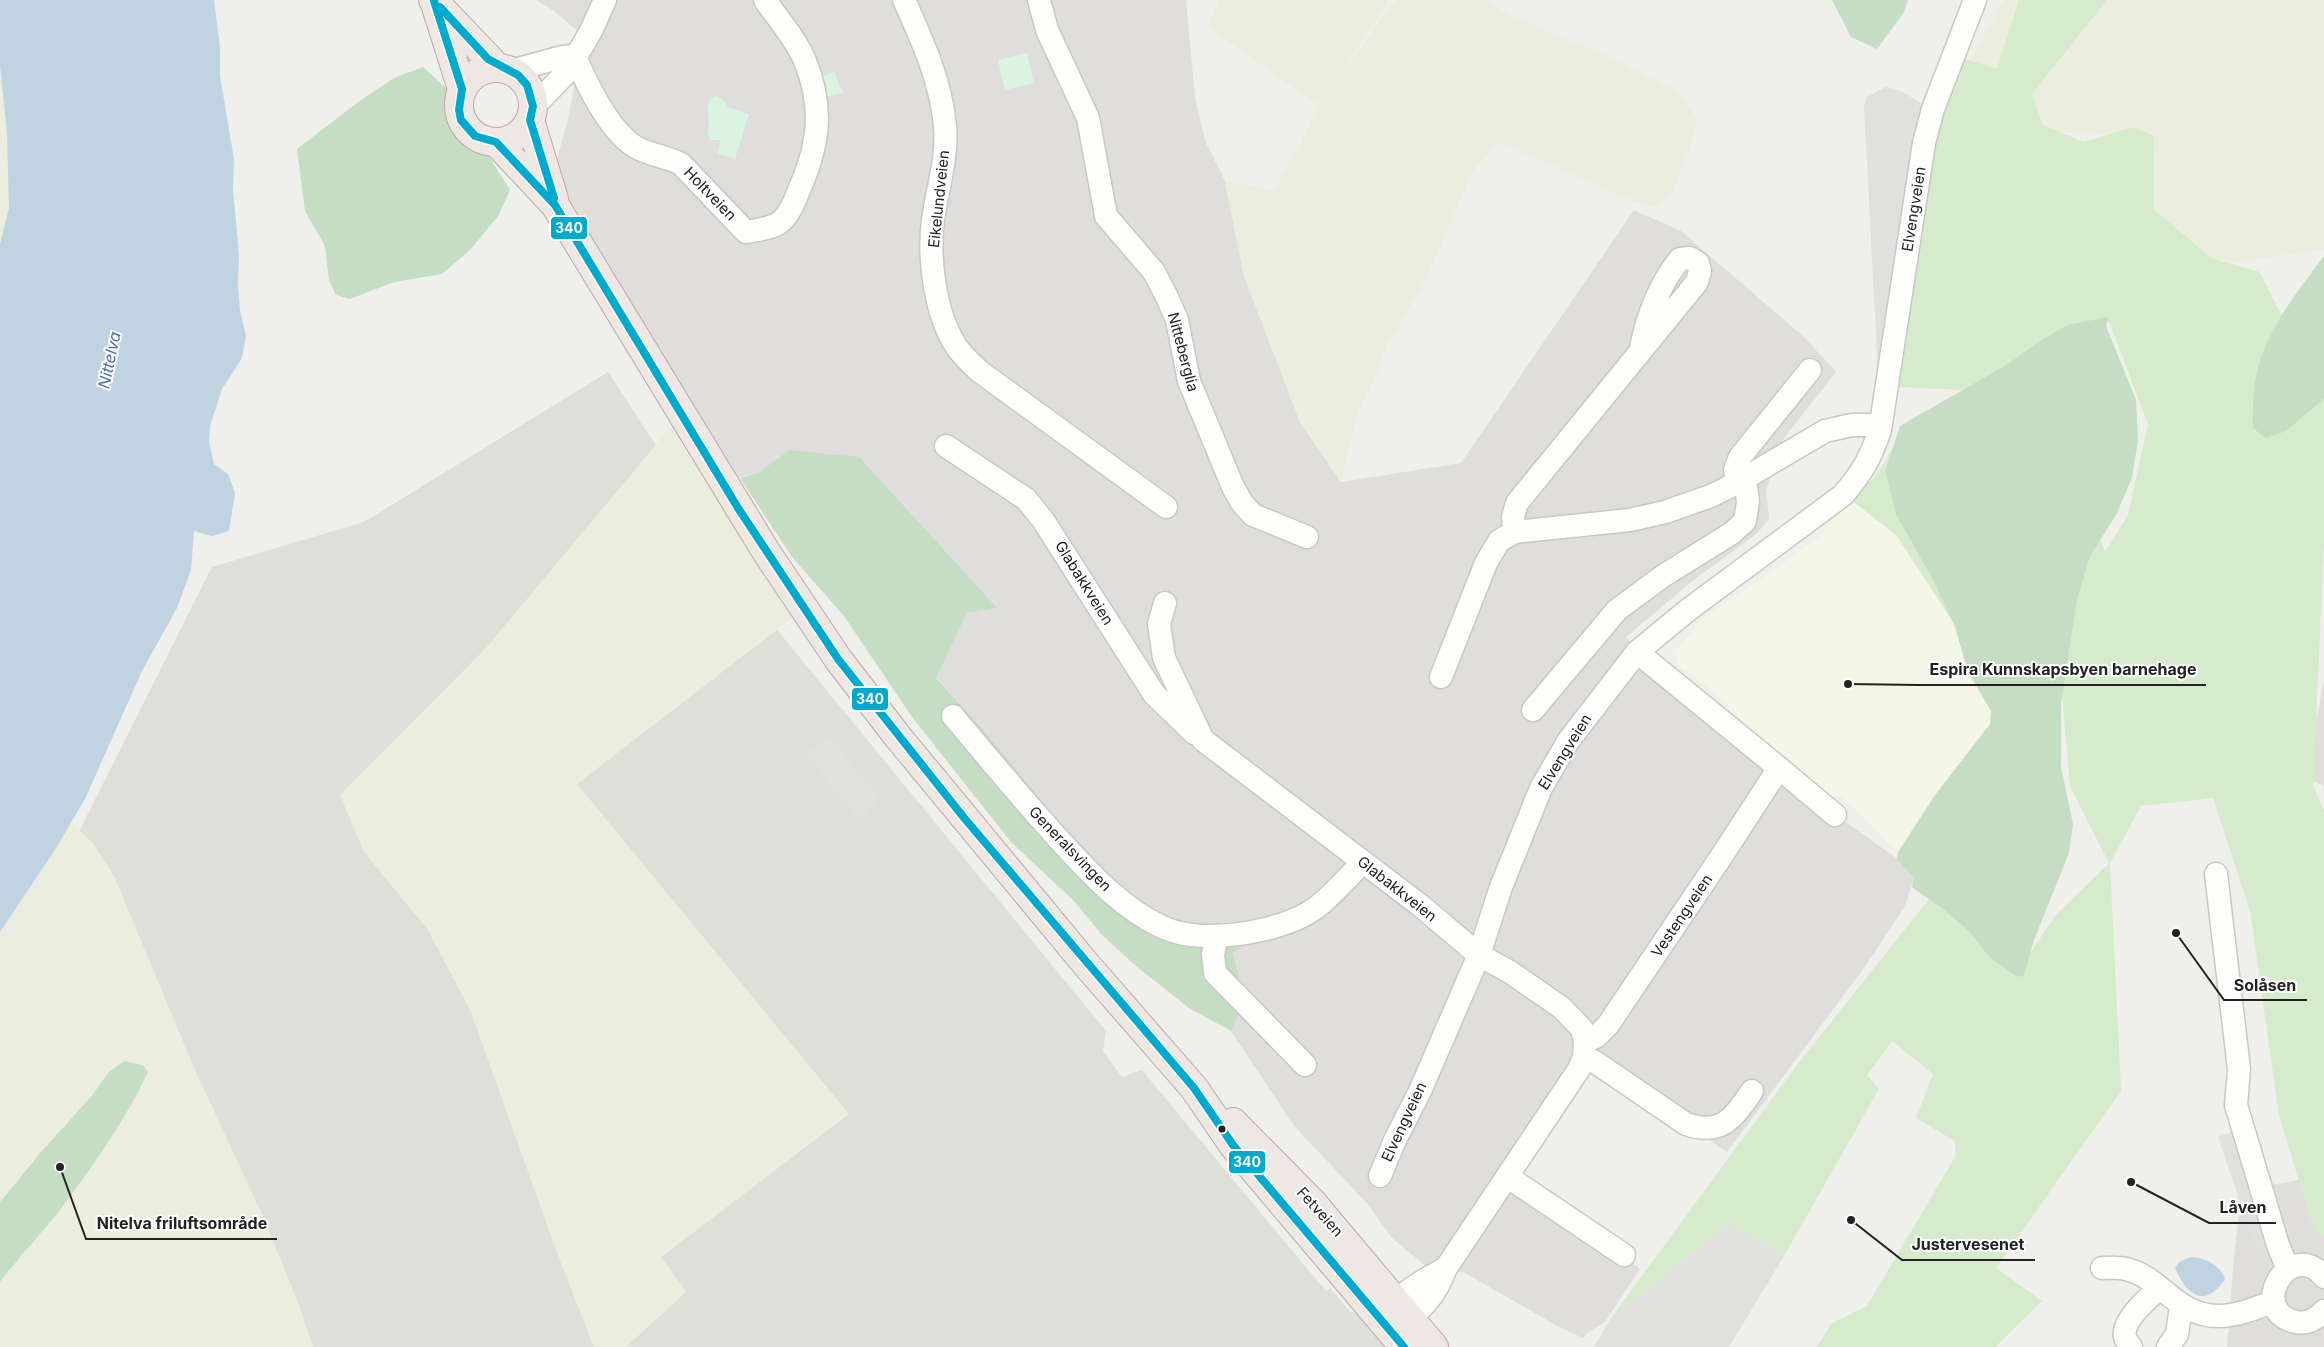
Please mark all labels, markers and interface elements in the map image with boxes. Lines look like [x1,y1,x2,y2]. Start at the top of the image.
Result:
street label: Eikelundveien [924,149,953,249]
street label: Holtveien [680,163,741,224]
street label: Elvengveien [1897,165,1930,253]
line badge: 340 [550,216,588,240]
text: 340 [555,219,583,236]
street label: Nitteberglia [1164,310,1203,394]
water label: Nittelva [93,330,125,390]
street label: Glabakkveien [1051,537,1118,628]
callout: Espira Kunnskapsbyen barnehage [1919,654,2206,685]
text: Espira Kunnskapsbyen barnehage [1930,659,2196,679]
line badge: 340 [851,687,889,711]
text: 340 [856,690,884,707]
street label: Elvengveien [1534,710,1595,793]
street label: Generalsvingen [1025,802,1116,895]
street label: Glabakkveien [1354,852,1441,926]
street label: Vestengveien [1647,871,1716,961]
callout: Solåsen [2224,969,2307,1000]
text: Solåsen [2234,975,2296,995]
street label: Elvengveien [1377,1079,1430,1165]
unlabelled marker [1217,1124,1227,1134]
line badge: 340 [1228,1150,1266,1174]
text: 340 [1233,1153,1261,1170]
street label: Fetveien [1293,1183,1348,1240]
callout: Låven [2209,1192,2276,1223]
text: Låven [2220,1197,2266,1217]
callout: Nitelva friluftsområde [86,1208,277,1239]
text: Nitelva friluftsområde [97,1213,267,1233]
callout: Justervesenet [1902,1229,2035,1260]
text: Justervesenet [1912,1234,2025,1254]

